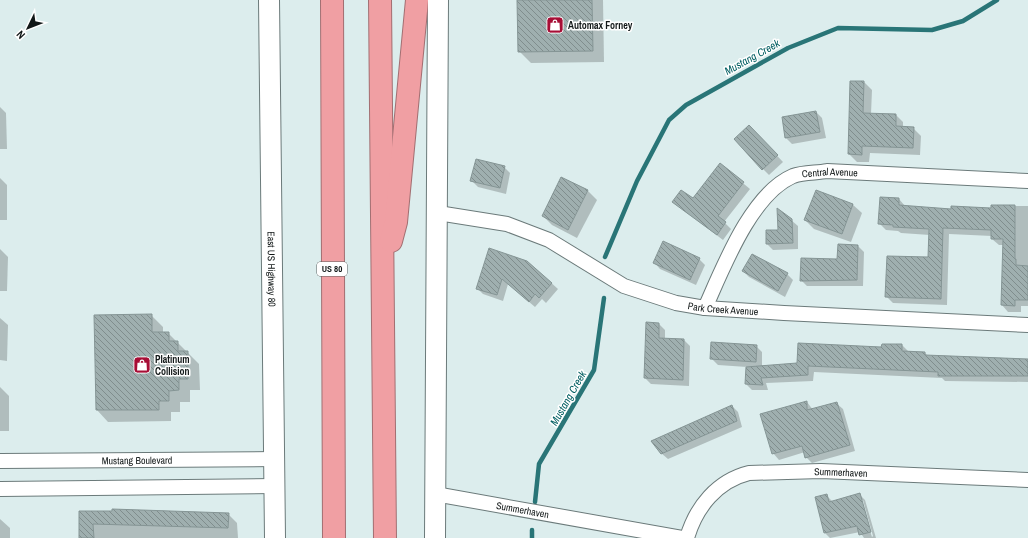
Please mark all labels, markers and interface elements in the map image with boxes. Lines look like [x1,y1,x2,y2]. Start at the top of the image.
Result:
north arrow [8,8,48,48]
shop icon: Automax Forney [545,15,565,35]
place label: Automax Forney [568,19,633,32]
text: N [13,28,28,42]
water label: Mustang Creek [722,36,783,78]
street label: Central Avenue [801,164,858,180]
street label: East US Highway 80 [265,231,279,307]
road number: US 80 [317,262,347,276]
street label: Park Creek Avenue [687,299,759,318]
place label: Platinum Collision [155,353,190,378]
shop icon: Platinum Collision [132,355,152,375]
water label: Mustang Creek [547,368,590,428]
street label: Mustang Boulevard [102,453,172,467]
street label: Summerhaven [814,464,868,480]
street label: Summerhaven [495,499,550,521]

